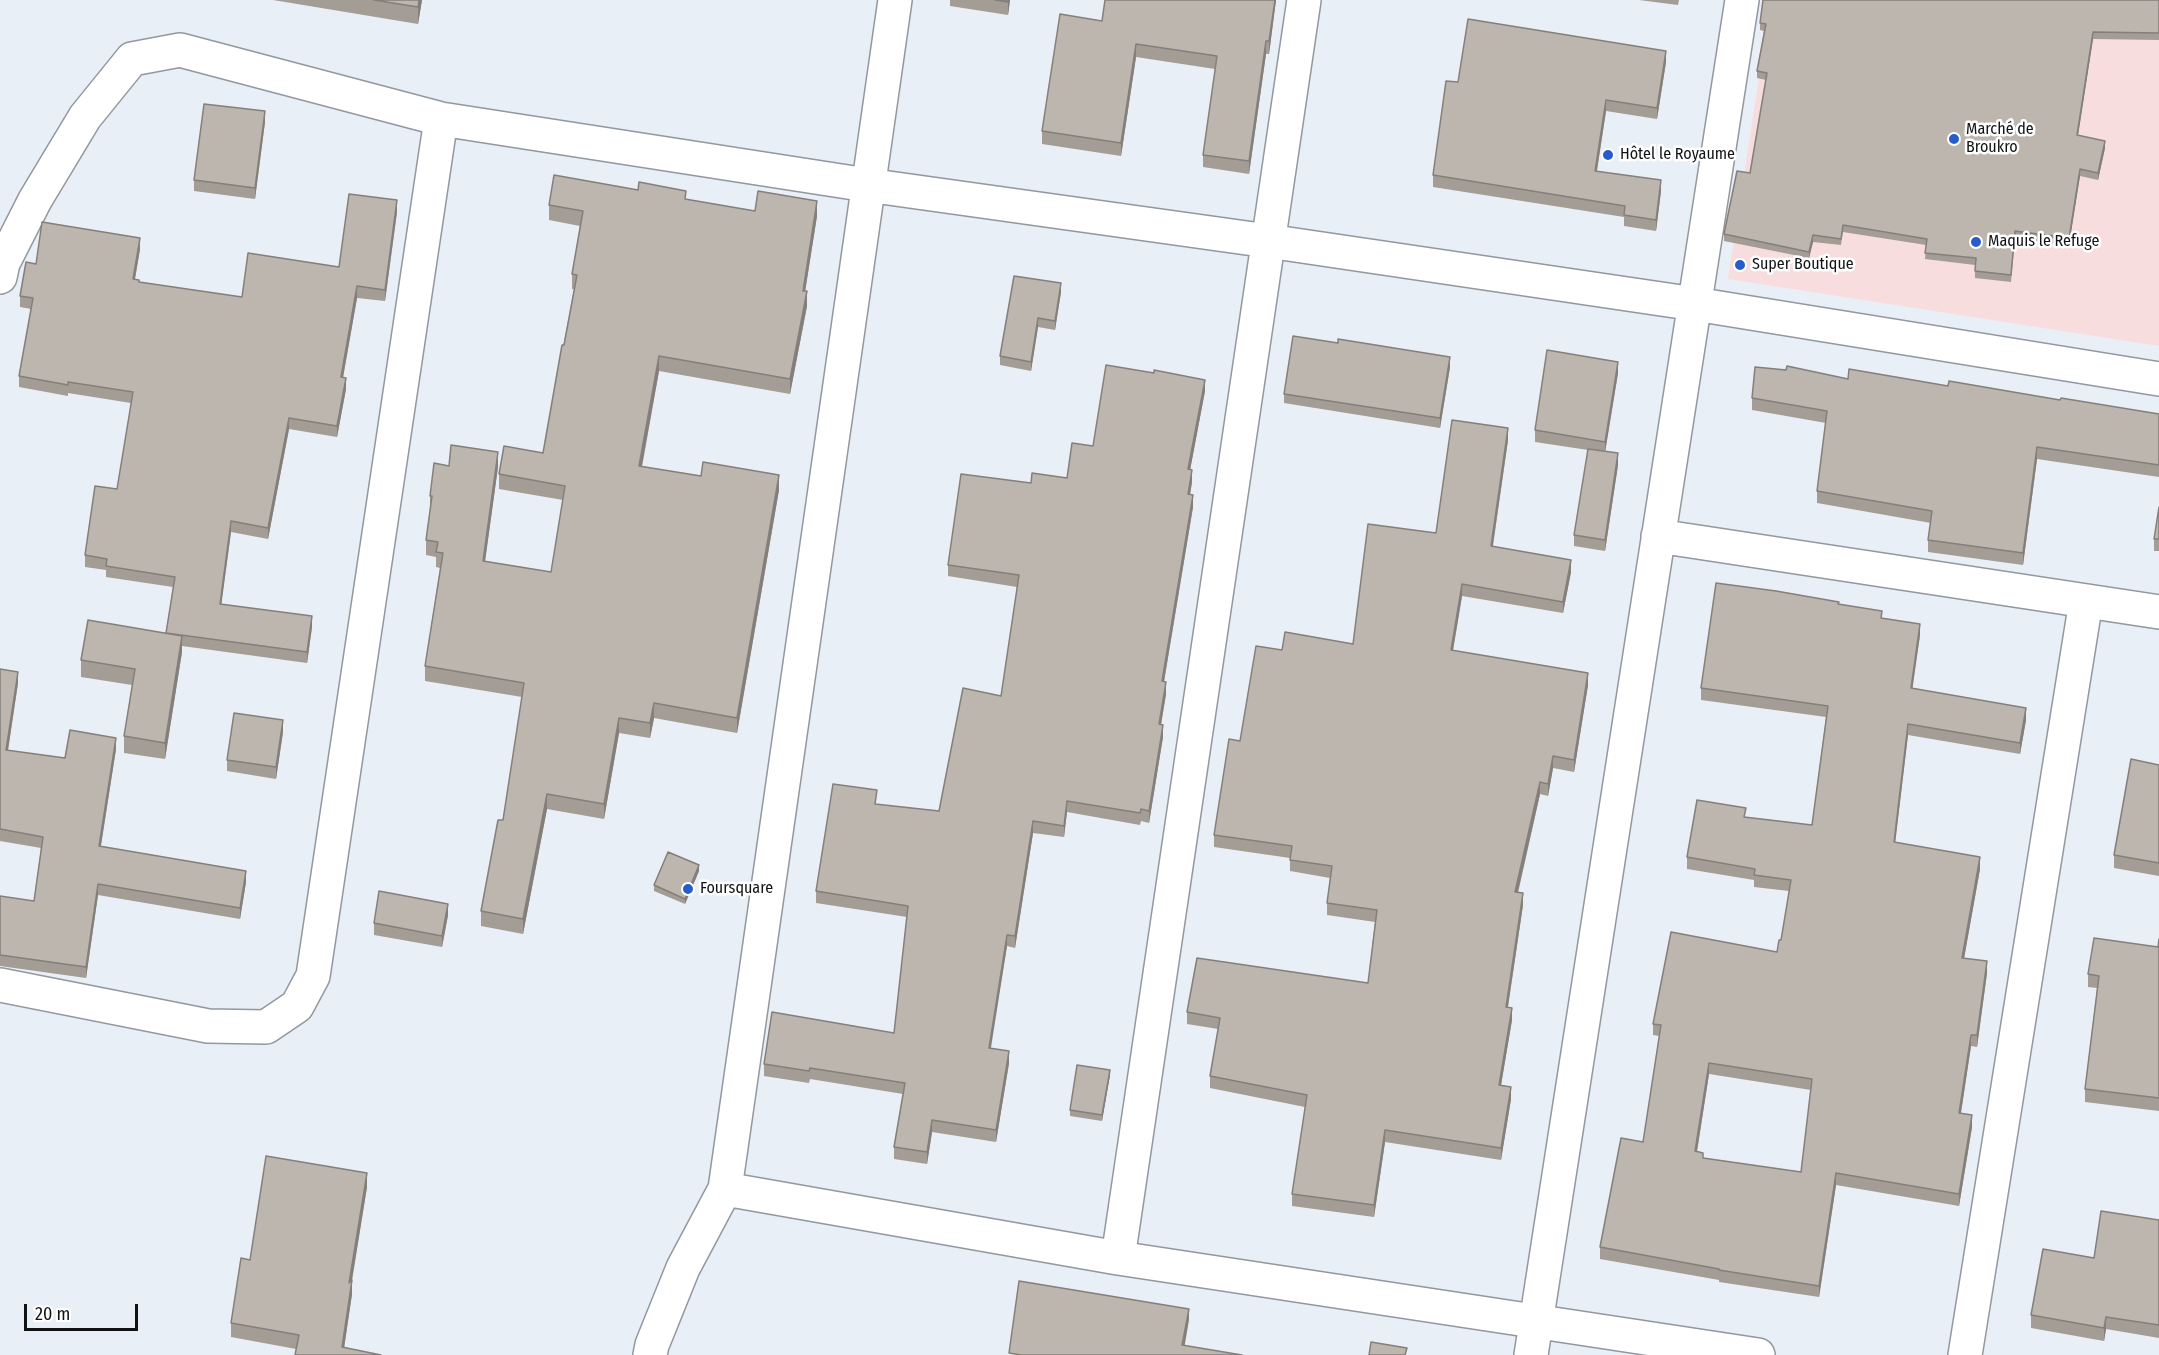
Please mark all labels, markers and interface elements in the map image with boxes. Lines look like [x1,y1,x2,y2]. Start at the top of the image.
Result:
place label: Marché de Broukro [1966,120,2034,158]
marker: Marché de Broukro [1947,132,1961,146]
place label: Hôtel le Royaume [1620,145,1735,165]
marker: Hôtel le Royaume [1601,148,1615,162]
place label: Maquis le Refuge [1988,232,2099,252]
marker: Maquis le Refuge [1969,235,1983,249]
place label: Super Boutique [1752,255,1854,275]
marker: Super Boutique [1733,258,1747,272]
place label: Foursquare [700,879,773,899]
marker: Foursquare [681,882,695,896]
scale bar [27,1292,141,1330]
text: 20 m [35,1303,70,1325]

